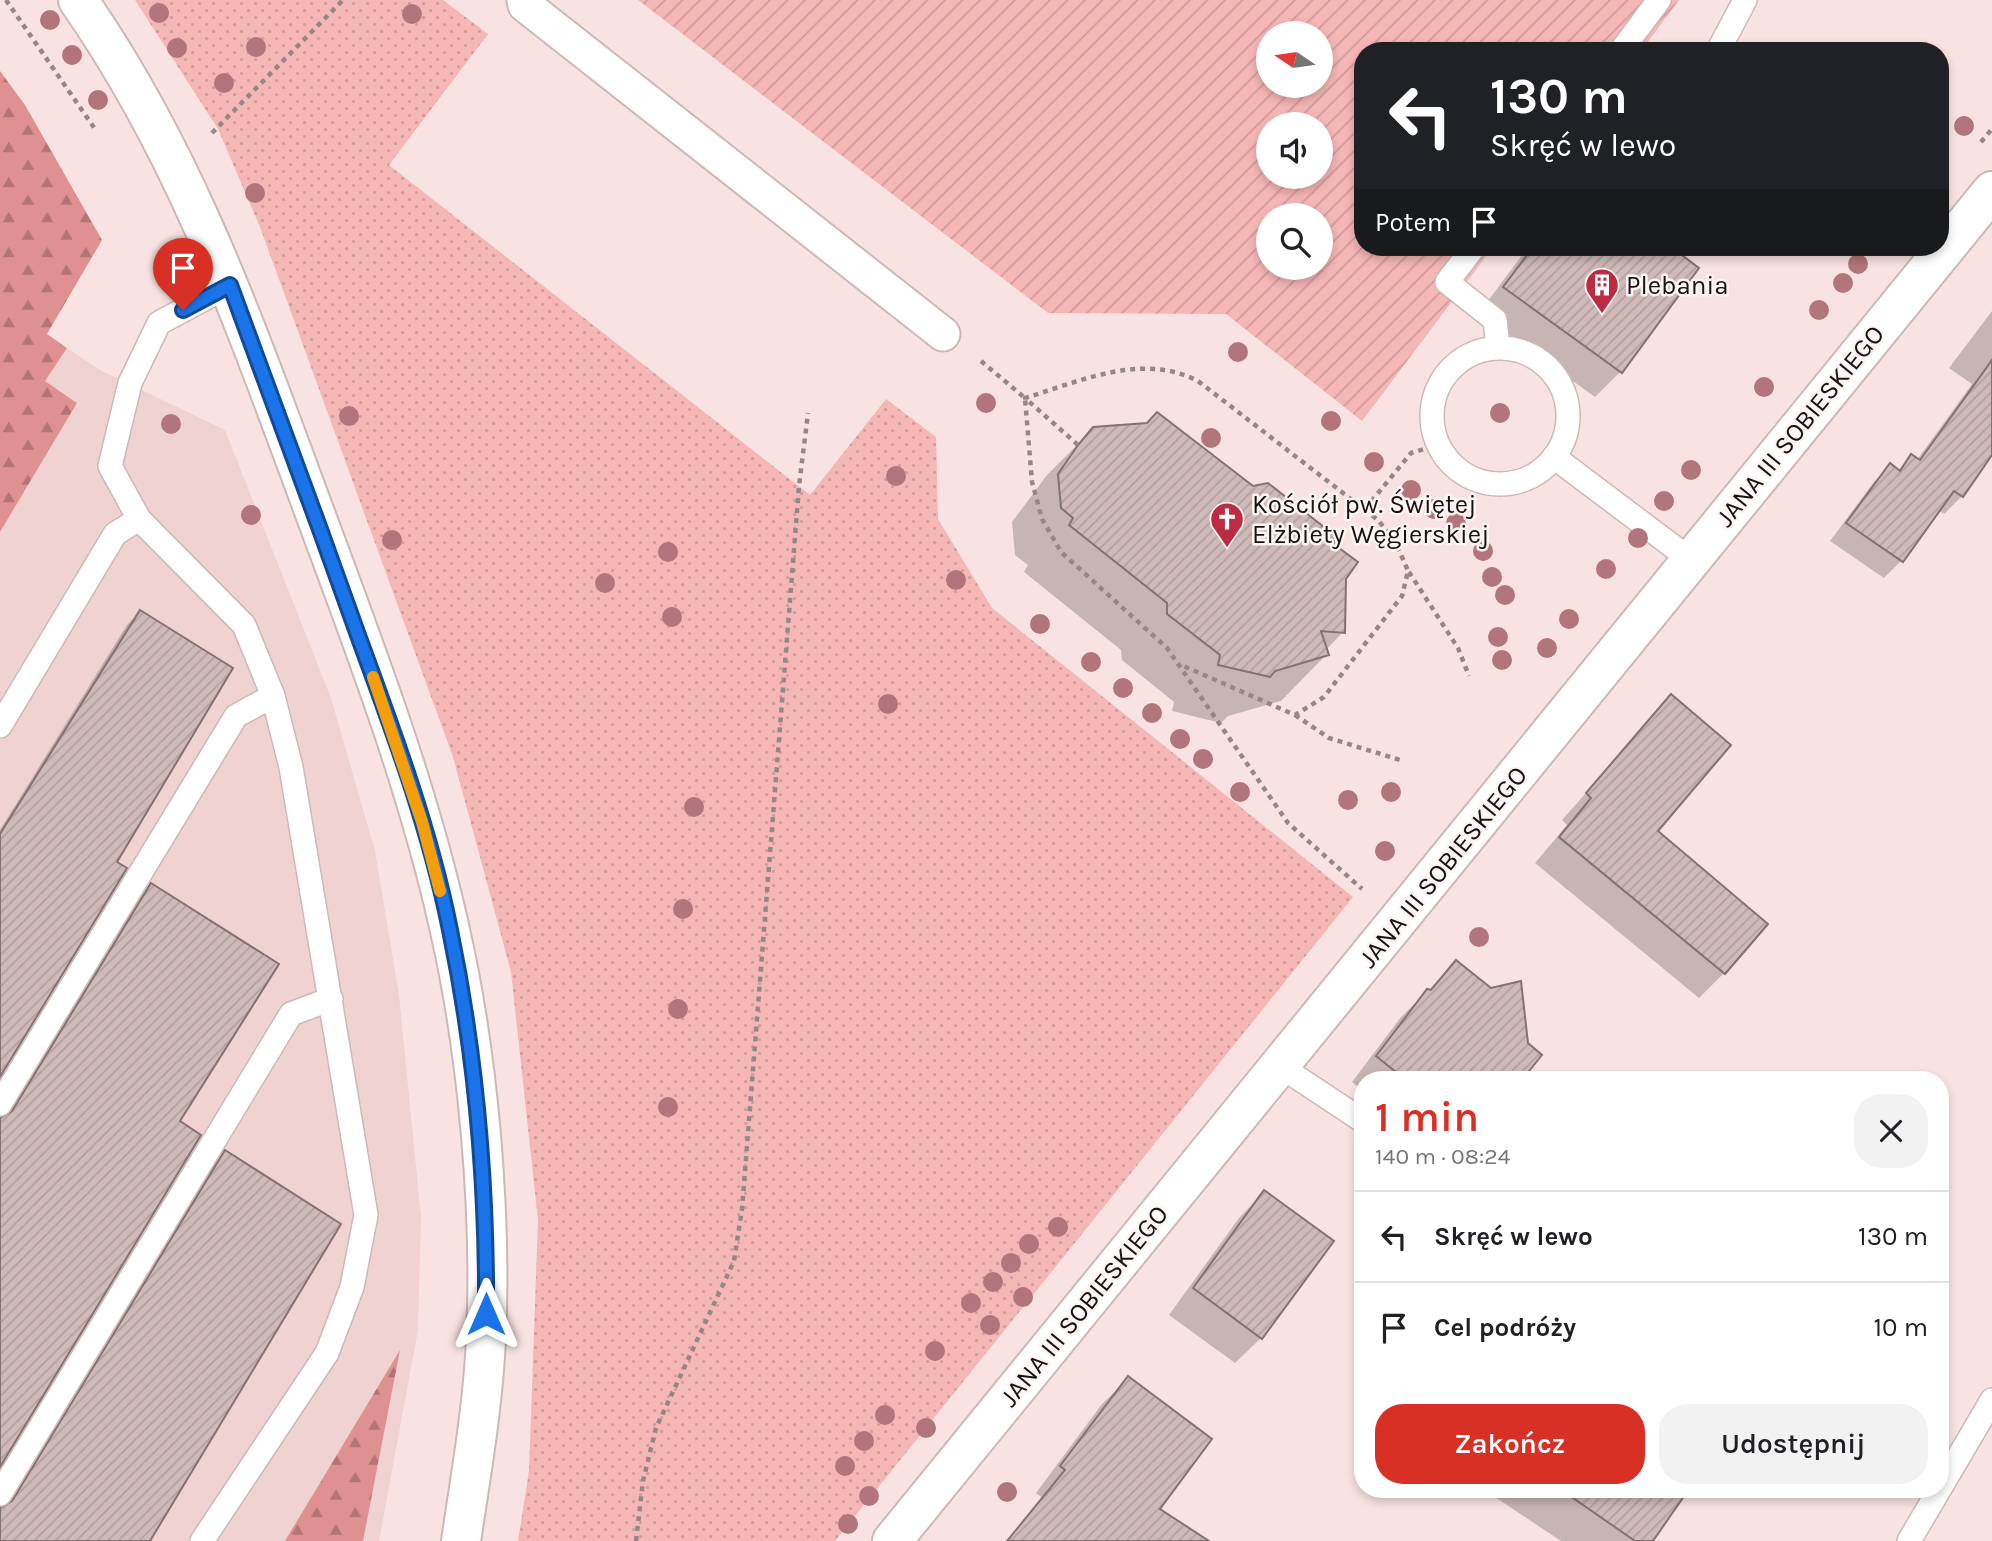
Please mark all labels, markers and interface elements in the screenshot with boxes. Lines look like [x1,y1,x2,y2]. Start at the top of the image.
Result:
north arrow [1256,21,1334,98]
map controls [1256,21,1333,280]
text: 130 m [1490,68,1628,125]
icon: left [1375,70,1466,161]
button: sound [1256,112,1333,189]
text: Skręć w lewo [1490,127,1676,164]
button: search [1256,203,1333,280]
icon: arrive [1465,203,1503,241]
text: Potem [1375,207,1451,238]
pin [153,238,213,310]
icon: arrive [164,249,202,287]
building icon: Plebania [1583,266,1621,315]
place label: Plebania [1626,270,1729,301]
street label: JANA III SOBIESKIEGO [1709,319,1891,533]
place label: Kościół pw. Świętej Elżbiety Węgierskiej [1252,488,1489,550]
church icon: Kościół pw. Świętej Elżbiety Węgierskiej [1208,500,1246,549]
street label: JANA III SOBIESKIEGO [1352,760,1534,974]
text: 1 min [1375,1092,1479,1142]
button: close [1854,1094,1928,1168]
text: 140 m · 08:24 [1375,1143,1510,1170]
street label: JANA III SOBIESKIEGO [993,1199,1175,1413]
icon: left [1375,1218,1413,1256]
text: Skręć w lewo [1434,1221,1593,1252]
text: 130 m [1858,1221,1928,1252]
position arrow [449,1277,523,1351]
icon: arrive [1375,1309,1413,1347]
text: Cel podróży [1434,1312,1576,1343]
text: 10 m [1873,1312,1928,1343]
button: Zakończ [1375,1404,1645,1484]
button: Udostępnij [1659,1404,1928,1484]

